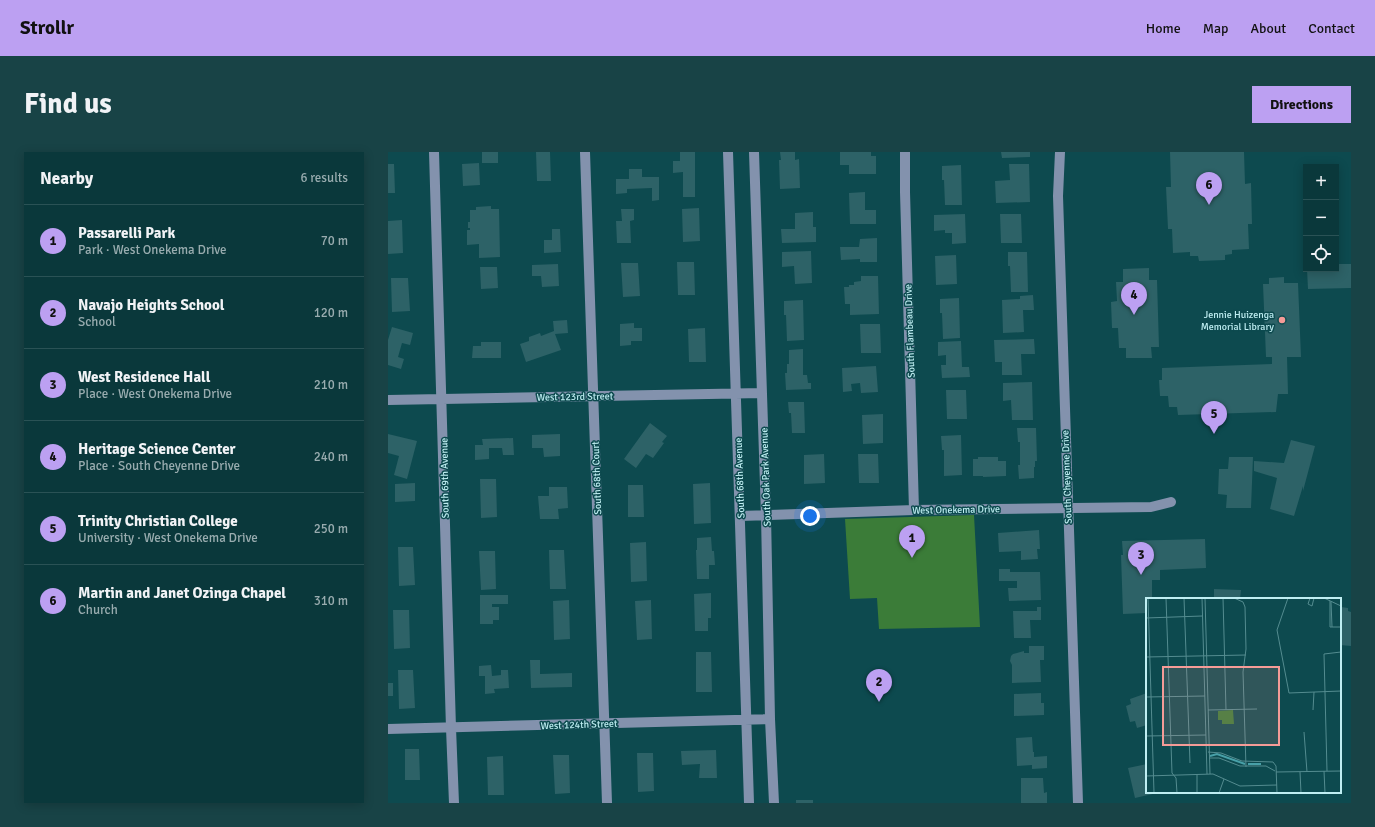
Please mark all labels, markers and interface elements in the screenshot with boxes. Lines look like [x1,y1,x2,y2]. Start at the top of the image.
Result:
text: Strollr [20,16,74,40]
text: Home [1146,20,1181,37]
text: Map [1203,20,1228,37]
text: About [1250,20,1286,37]
text: Contact [1308,20,1355,37]
button: Directions [1252,86,1351,123]
text: Find us [24,87,112,121]
map controls [1303,164,1339,272]
button: + [1303,164,1339,200]
text: Nearby [40,168,93,189]
text: 6 results [300,170,348,186]
pin: 6 [1196,172,1222,205]
button: − [1303,200,1339,236]
text: Passarelli Park [78,224,175,242]
text: 1 [49,233,57,249]
text: 70 m [321,233,348,249]
button: locate [1303,236,1339,272]
text: Park · West Onekema Drive [78,242,227,258]
pin: 4 [1121,282,1147,315]
street label: South Flambeau Drive [902,284,918,378]
text: Navajo Heights School [78,296,224,314]
text: 2 [49,305,57,321]
text: 120 m [314,305,348,321]
place label: Jennie Huizenga Memorial Library [1201,309,1274,333]
text: School [78,314,116,330]
marker: Jennie Huizenga Memorial Library [1277,315,1287,325]
text: West Residence Hall [78,368,210,386]
text: 3 [49,377,57,393]
text: 210 m [314,377,348,393]
text: Place · West Onekema Drive [78,386,232,402]
street label: West 123rd Street [537,390,614,404]
pin: 5 [1201,401,1227,434]
street label: South Oak Park Avenue [758,427,774,527]
street label: South Cheyenne Drive [1059,430,1075,524]
street label: South 68th Avenue [733,437,747,518]
street label: South 69th Avenue [438,438,452,518]
text: Heritage Science Center [78,440,236,458]
street label: South 68th Court [590,441,604,515]
text: 4 [49,449,57,465]
text: 240 m [314,449,348,465]
text: Place · South Cheyenne Drive [78,458,240,474]
street label: West Onekema Drive [912,503,1000,517]
your location [800,506,820,526]
text: Trinity Christian College [78,512,238,530]
text: 5 [49,521,57,537]
text: 250 m [314,521,348,537]
pin: 1 [899,525,925,558]
text: University · West Onekema Drive [78,530,258,546]
pin: 3 [1128,542,1154,575]
text: Martin and Janet Ozinga Chapel [78,584,286,602]
text: 6 [49,593,57,609]
text: 310 m [314,593,348,609]
inset map [1146,598,1341,793]
text: Church [78,602,118,618]
pin: 2 [866,669,892,702]
street label: West 124th Street [541,718,618,732]

